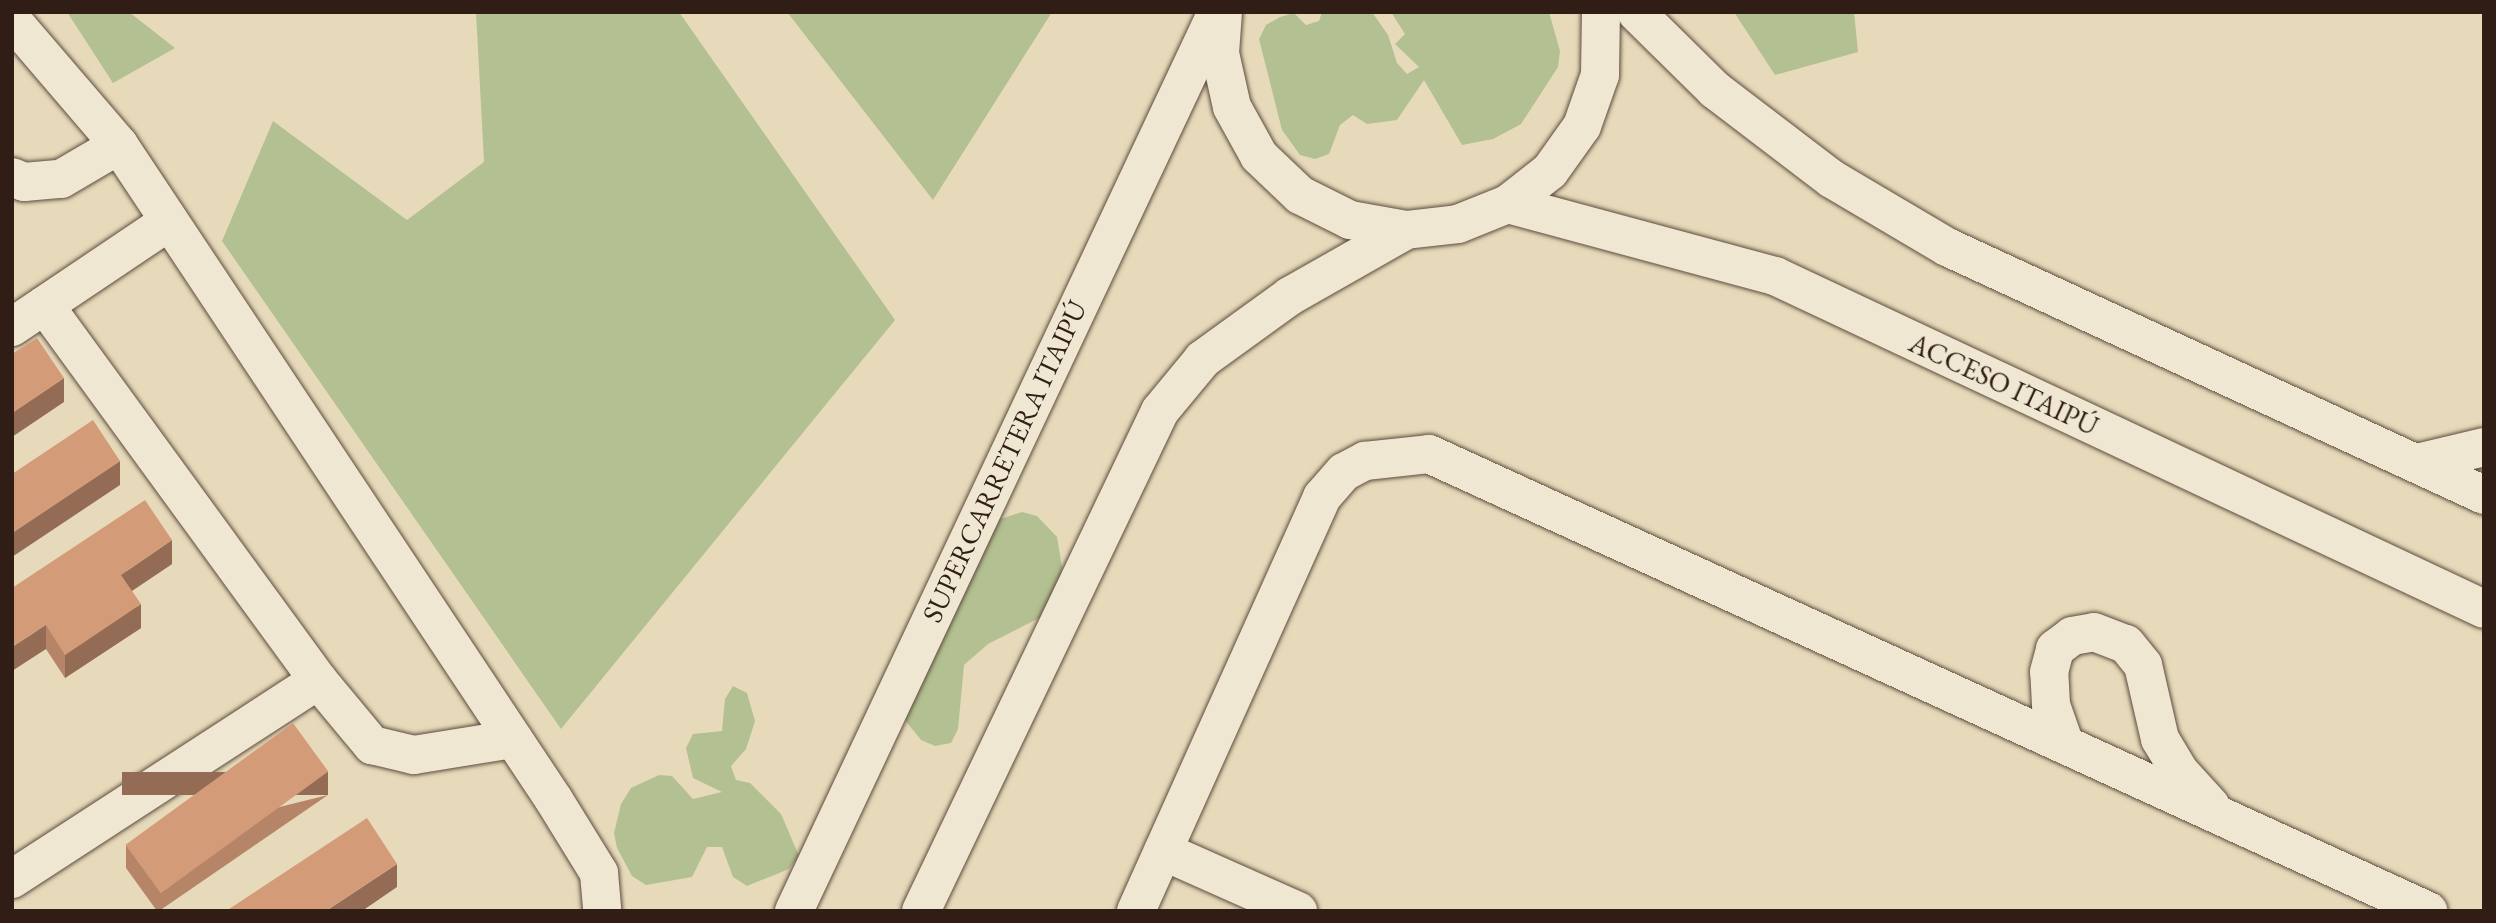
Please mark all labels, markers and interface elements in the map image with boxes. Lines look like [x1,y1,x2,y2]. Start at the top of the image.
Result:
street label: SUPERCARRETERA ITAIPÚ [915,295,1093,627]
street label: ACCESO ITAIPÚ [1904,325,2104,443]

